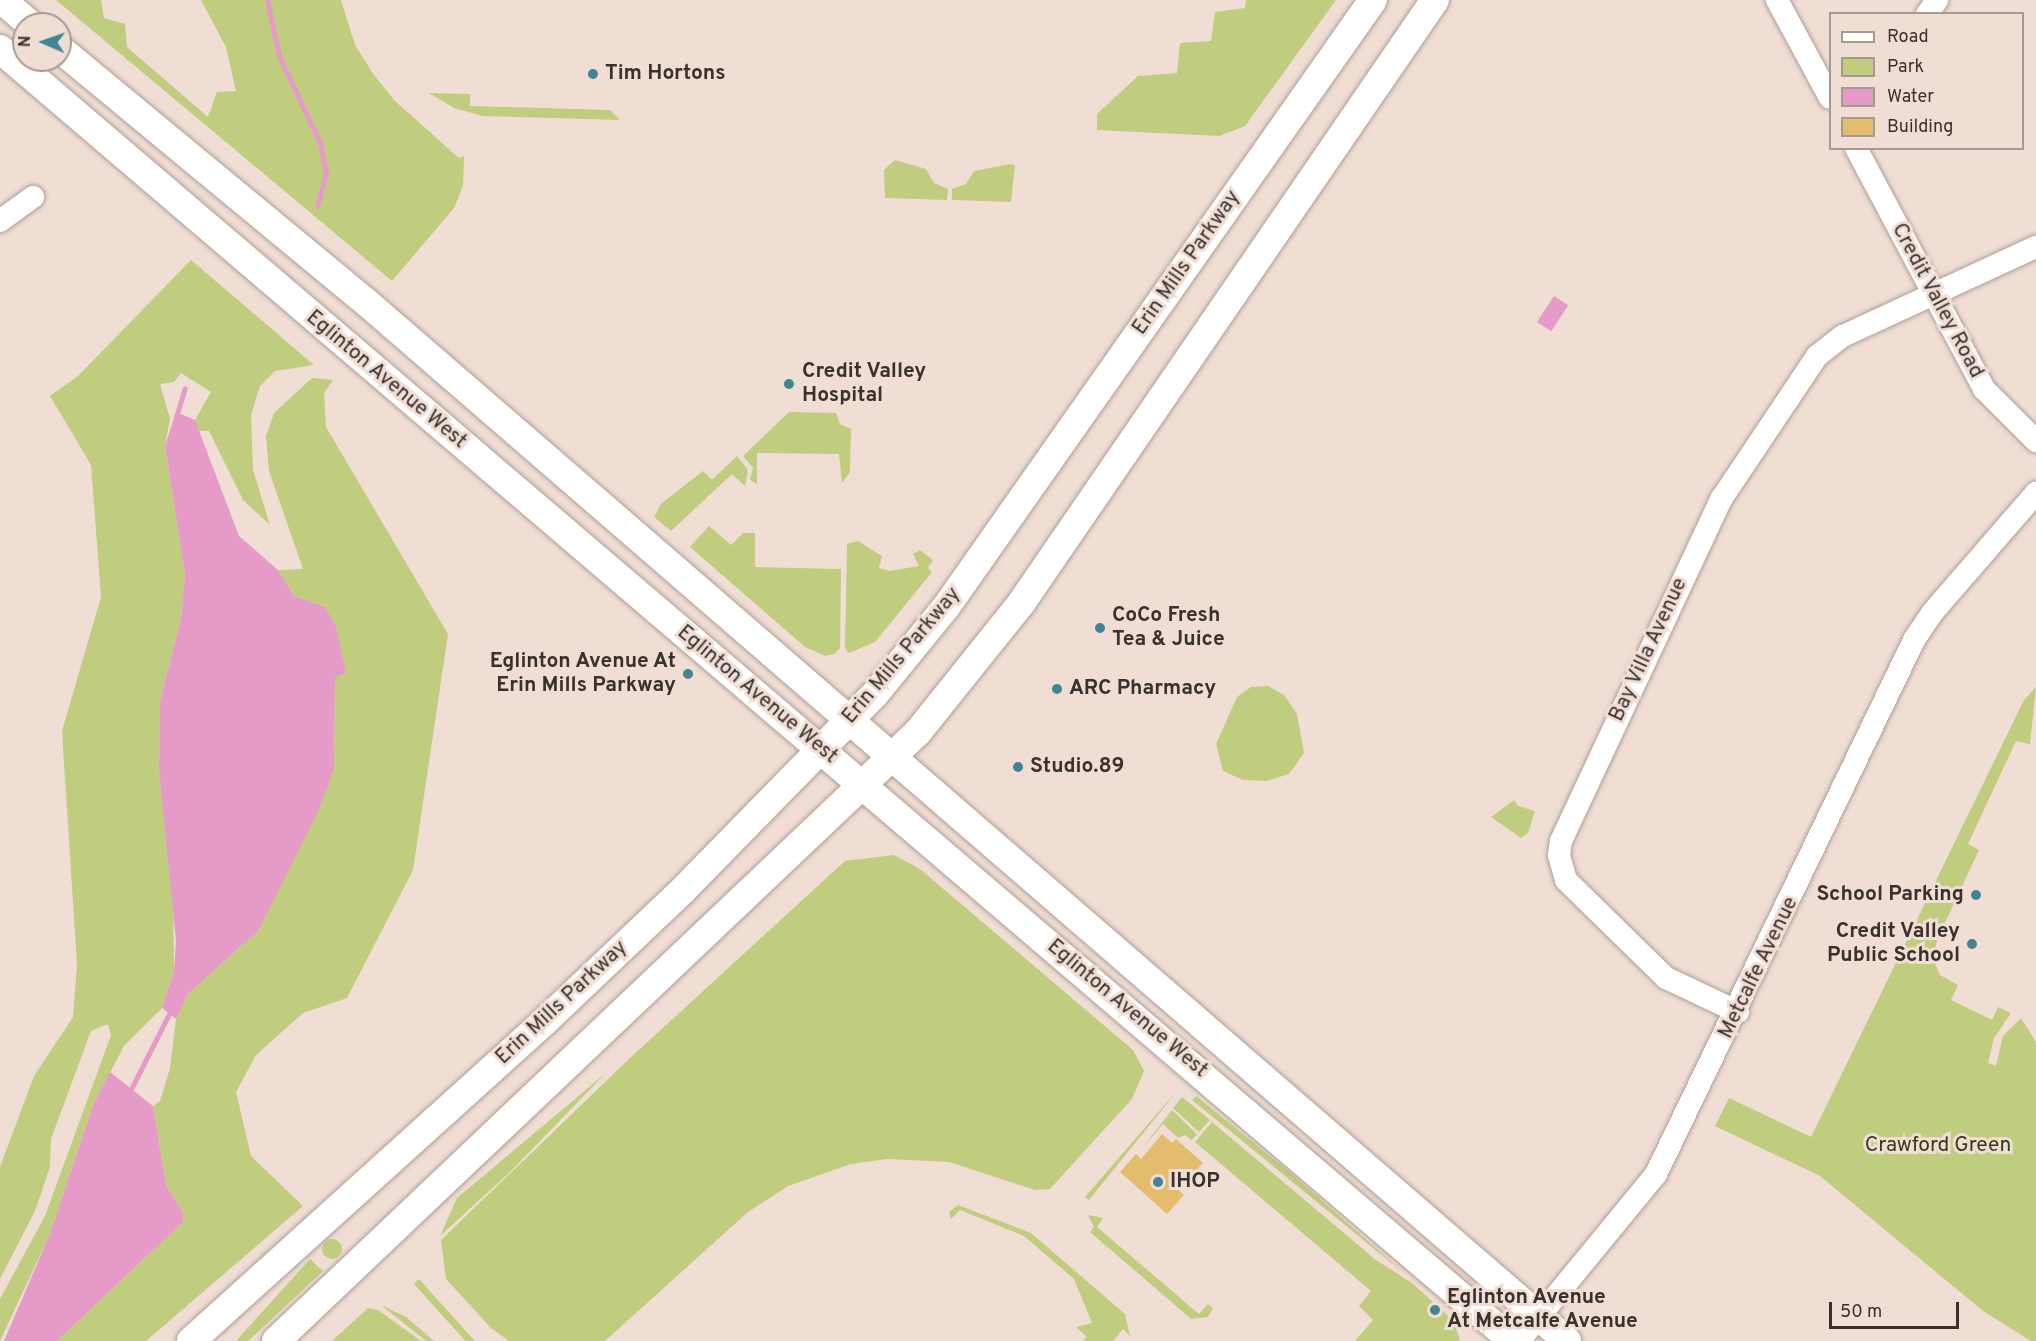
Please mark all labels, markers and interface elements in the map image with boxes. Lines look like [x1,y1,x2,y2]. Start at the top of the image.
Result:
north arrow [12,12,72,72]
legend [1829,12,2024,150]
text: Road [1887,26,1929,49]
text: N [16,35,36,48]
text: Park [1887,56,1924,79]
place label: Tim Hortons [605,61,726,87]
marker: Tim Hortons [586,67,600,81]
text: Water [1887,86,1934,109]
text: Building [1887,116,1953,139]
street label: Erin Mills Parkway [1128,186,1246,340]
street label: Credit Valley Road [1885,219,1989,383]
street label: Eglinton Avenue West [300,305,472,455]
place label: Credit Valley Hospital [802,359,927,409]
marker: Credit Valley Hospital [780,375,798,393]
street label: Bay Villa Avenue [1604,573,1694,727]
street label: Erin Mills Parkway [838,583,966,729]
place label: CoCo Fresh Tea & Juice [1112,603,1225,653]
street label: Eglinton Avenue West [671,620,843,770]
marker: CoCo Fresh Tea & Juice [1093,621,1107,635]
place label: Eglinton Avenue At Erin Mills Parkway [488,649,676,699]
marker: Eglinton Avenue At Erin Mills Parkway [681,667,695,681]
place label: ARC Pharmacy [1069,676,1216,702]
marker: ARC Pharmacy [1050,682,1064,696]
place label: Studio.89 [1030,754,1124,780]
marker: Studio.89 [1011,760,1025,774]
place label: School Parking [1817,882,1964,908]
marker: School Parking [1969,888,1983,902]
street label: Metcalfe Avenue [1714,893,1804,1043]
place label: Credit Valley Public School [1827,919,1960,969]
street label: Eglinton Avenue West [1041,934,1213,1084]
street label: Erin Mills Parkway [491,936,633,1070]
marker: Credit Valley Public School [1965,937,1979,951]
park label: Crawford Green [1865,1133,2011,1159]
place label: IHOP [1170,1169,1220,1195]
marker: IHOP [1151,1175,1165,1189]
place label: Eglinton Avenue At Metcalfe Avenue [1447,1285,1639,1335]
scale bar [1832,1290,1962,1328]
text: 50 m [1840,1301,1882,1324]
marker: Eglinton Avenue At Metcalfe Avenue [1428,1303,1442,1317]

